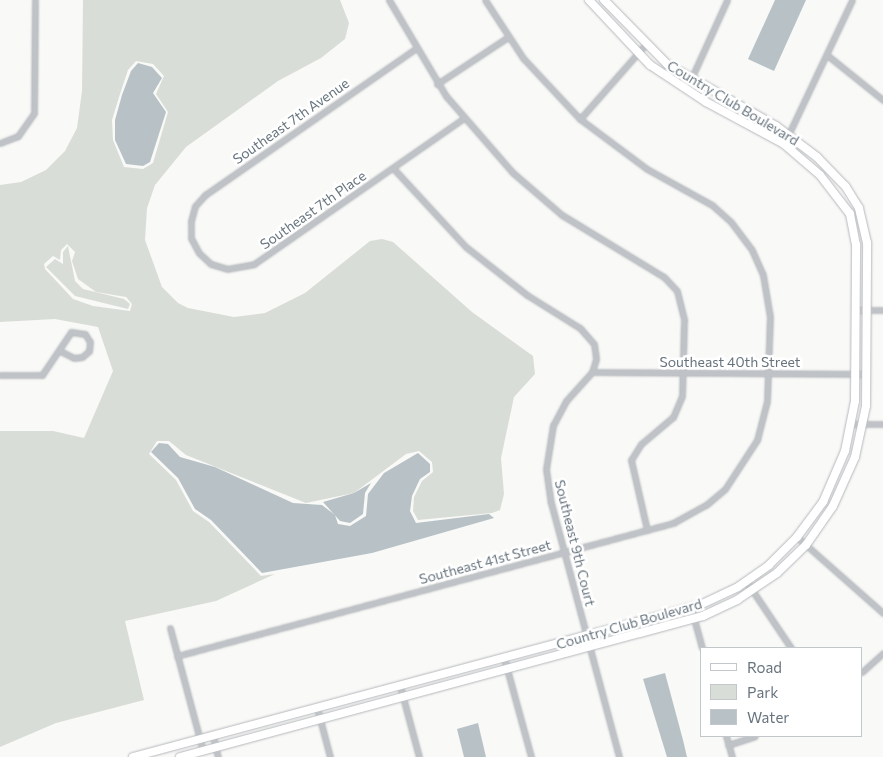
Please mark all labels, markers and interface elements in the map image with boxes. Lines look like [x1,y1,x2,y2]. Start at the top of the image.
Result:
street label: Country Club Boulevard [664,57,802,149]
street label: Southeast 7th Avenue [230,75,352,167]
street label: Southeast 7th Place [257,167,369,253]
street label: Southeast 40th Street [659,354,801,370]
street label: Southeast 9th Court [551,478,599,608]
street label: Southeast 41st Street [417,536,553,588]
street label: Country Club Boulevard [554,595,704,653]
legend [700,647,863,737]
text: Road [747,658,782,676]
text: Park [747,683,778,701]
text: Water [747,708,789,726]

